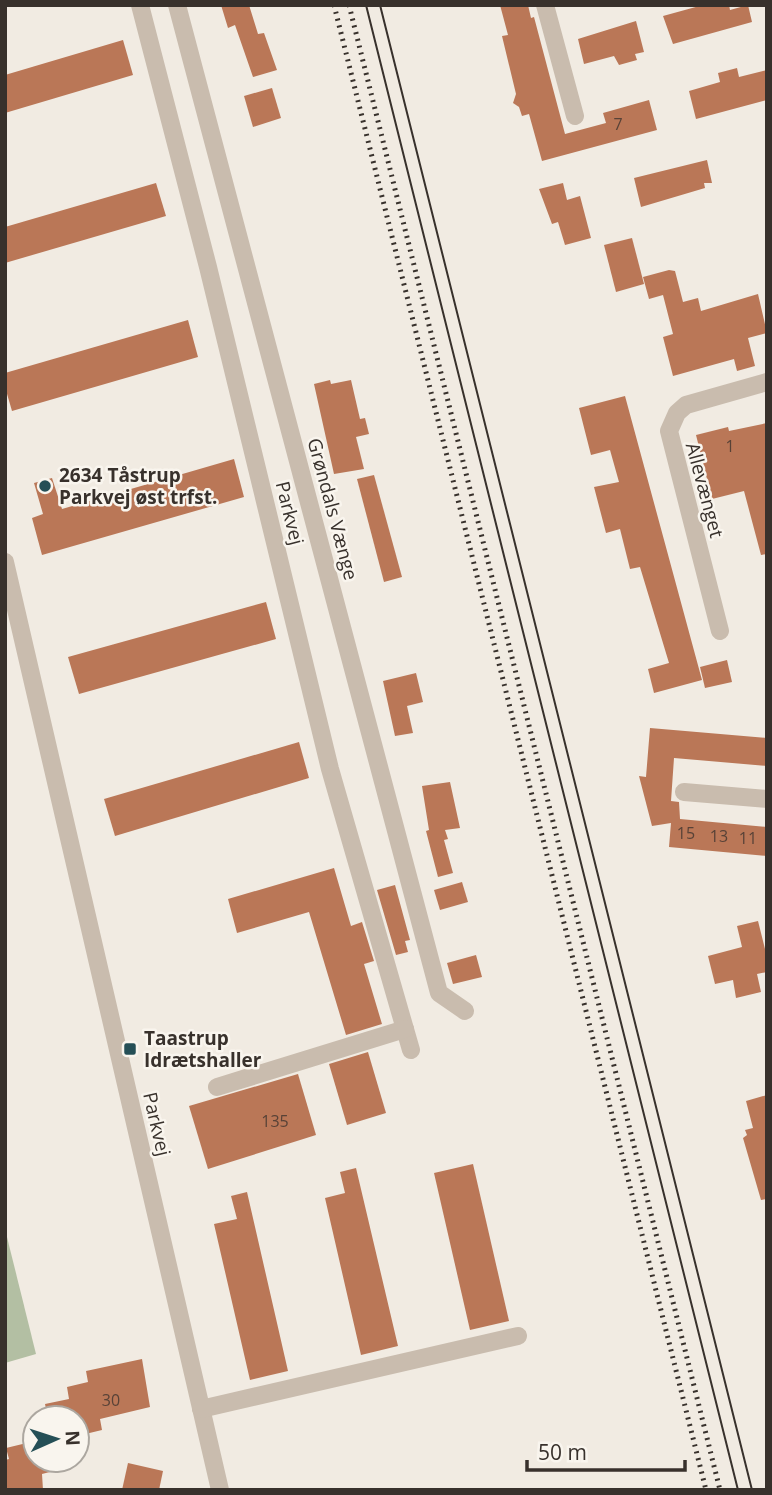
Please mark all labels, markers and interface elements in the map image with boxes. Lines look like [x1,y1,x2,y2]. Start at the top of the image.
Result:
house number: 7 [613,113,623,135]
street label: Grøndals Vænge [302,435,364,583]
house number: 1 [725,435,735,457]
street label: Allevænget [680,440,730,541]
place label: 2634 Tåstrup Parkvej øst trfst. [59,462,217,510]
marker: 2634 Tåstrup Parkvej øst trfst. [37,478,53,494]
street label: Parkvej [270,478,310,548]
house number: 15 [677,822,695,844]
house number: 13 [710,825,728,847]
house number: 11 [739,827,757,849]
place label: Taastrup Idrætshaller [144,1025,262,1073]
marker: Taastrup Idrætshaller [122,1041,138,1057]
street label: Parkvej [137,1090,177,1158]
house number: 135 [261,1110,289,1132]
house number: 30 [102,1389,120,1411]
north arrow [21,1404,91,1474]
scale bar [527,1428,684,1472]
text: N [60,1430,86,1447]
text: 50 m [538,1438,587,1466]

